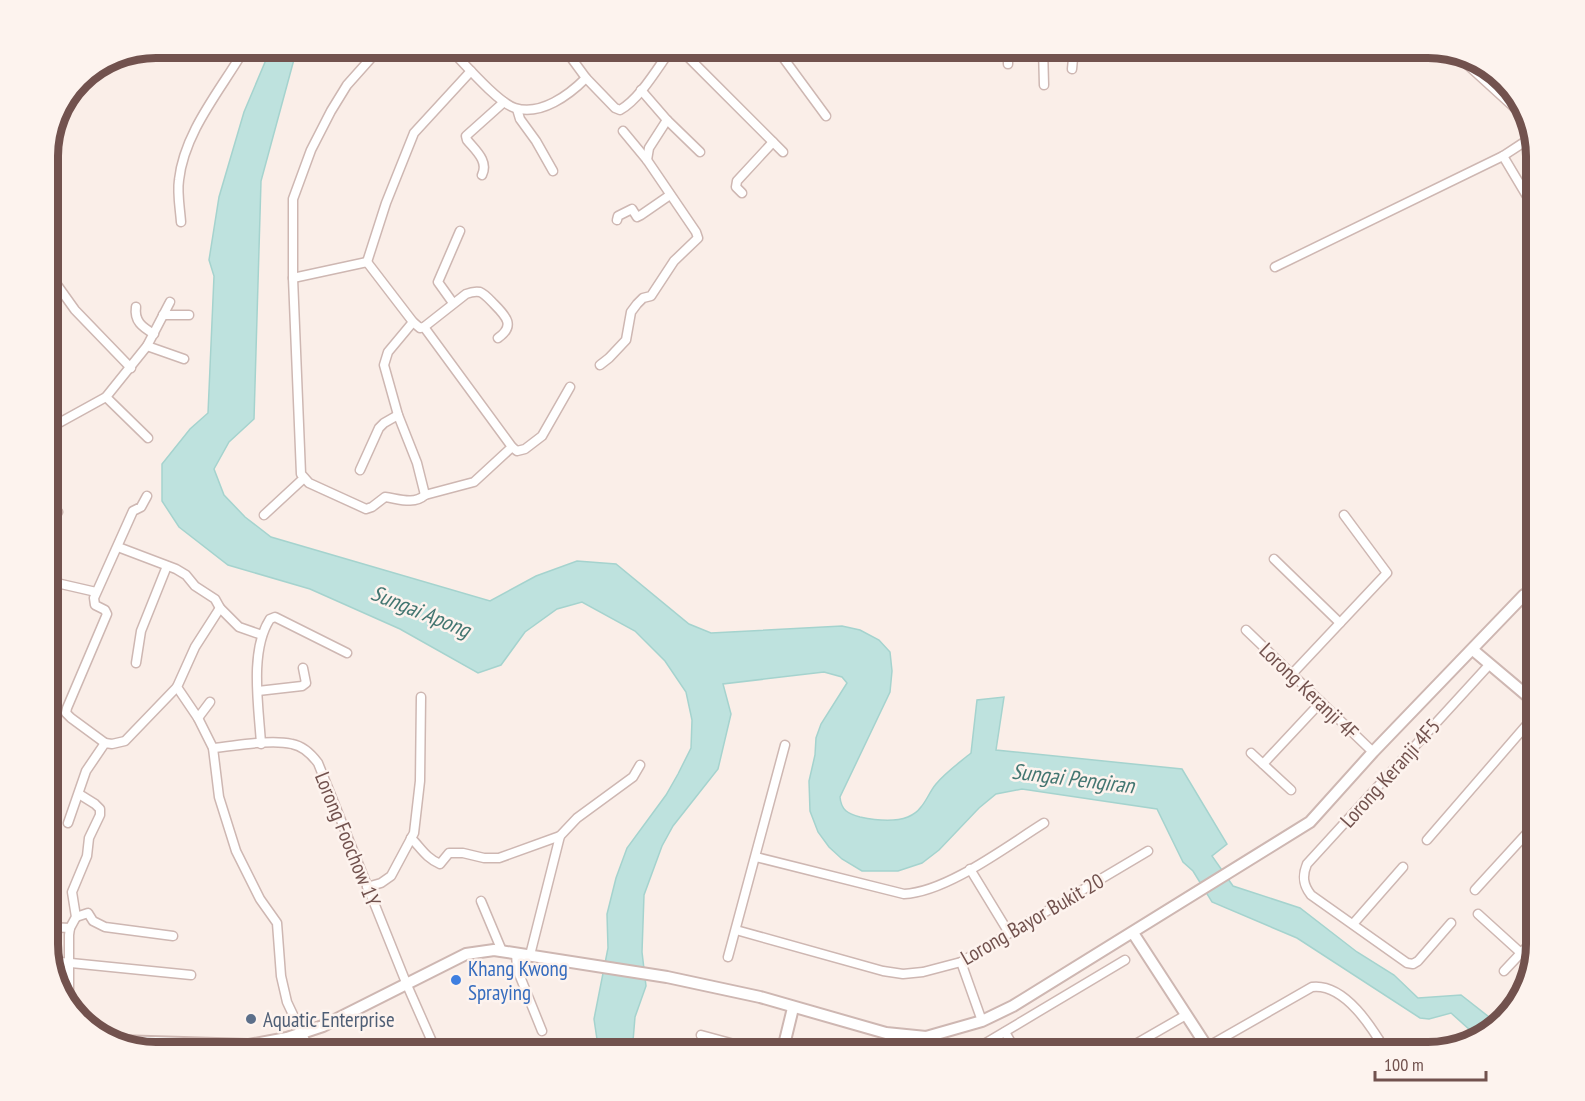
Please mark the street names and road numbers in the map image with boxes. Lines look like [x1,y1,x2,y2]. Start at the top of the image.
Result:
street label: Lorong Keranji 4F [1254,637,1364,745]
street label: Lorong Keranji 4F5 [1334,713,1446,833]
street label: Lorong Foochow 1Y [309,768,387,910]
street label: Lorong Bayor Bukit 20 [956,867,1108,971]

